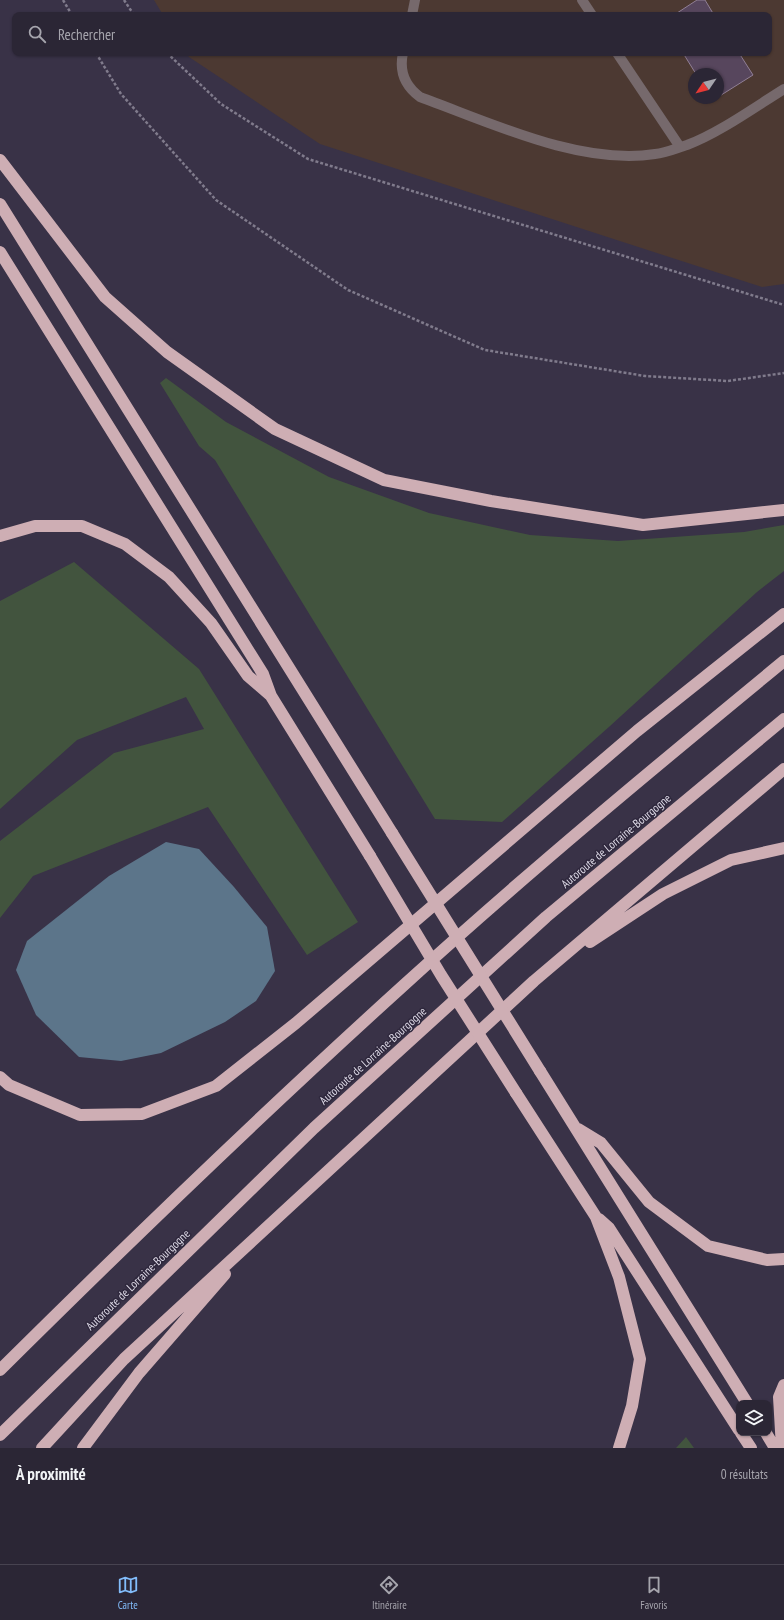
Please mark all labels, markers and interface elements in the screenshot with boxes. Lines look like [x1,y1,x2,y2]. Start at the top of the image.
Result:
search box [12,12,772,56]
icon: search [26,23,48,45]
text: Rechercher [58,25,115,44]
north arrow [688,68,724,104]
street label: Autoroute de Lorraine-Bourgogne [558,790,674,891]
street label: Autoroute de Lorraine-Bourgogne [316,1004,429,1108]
street label: Autoroute de Lorraine-Bourgogne [83,1226,193,1333]
map controls [736,1400,772,1436]
button: layers [736,1400,772,1436]
text: À proximité [16,1463,86,1485]
text: 0 résultats [721,1466,768,1483]
tab: Carte [117,1574,139,1612]
tab: Itinéraire [372,1574,407,1612]
tab: Favoris [640,1574,667,1612]

